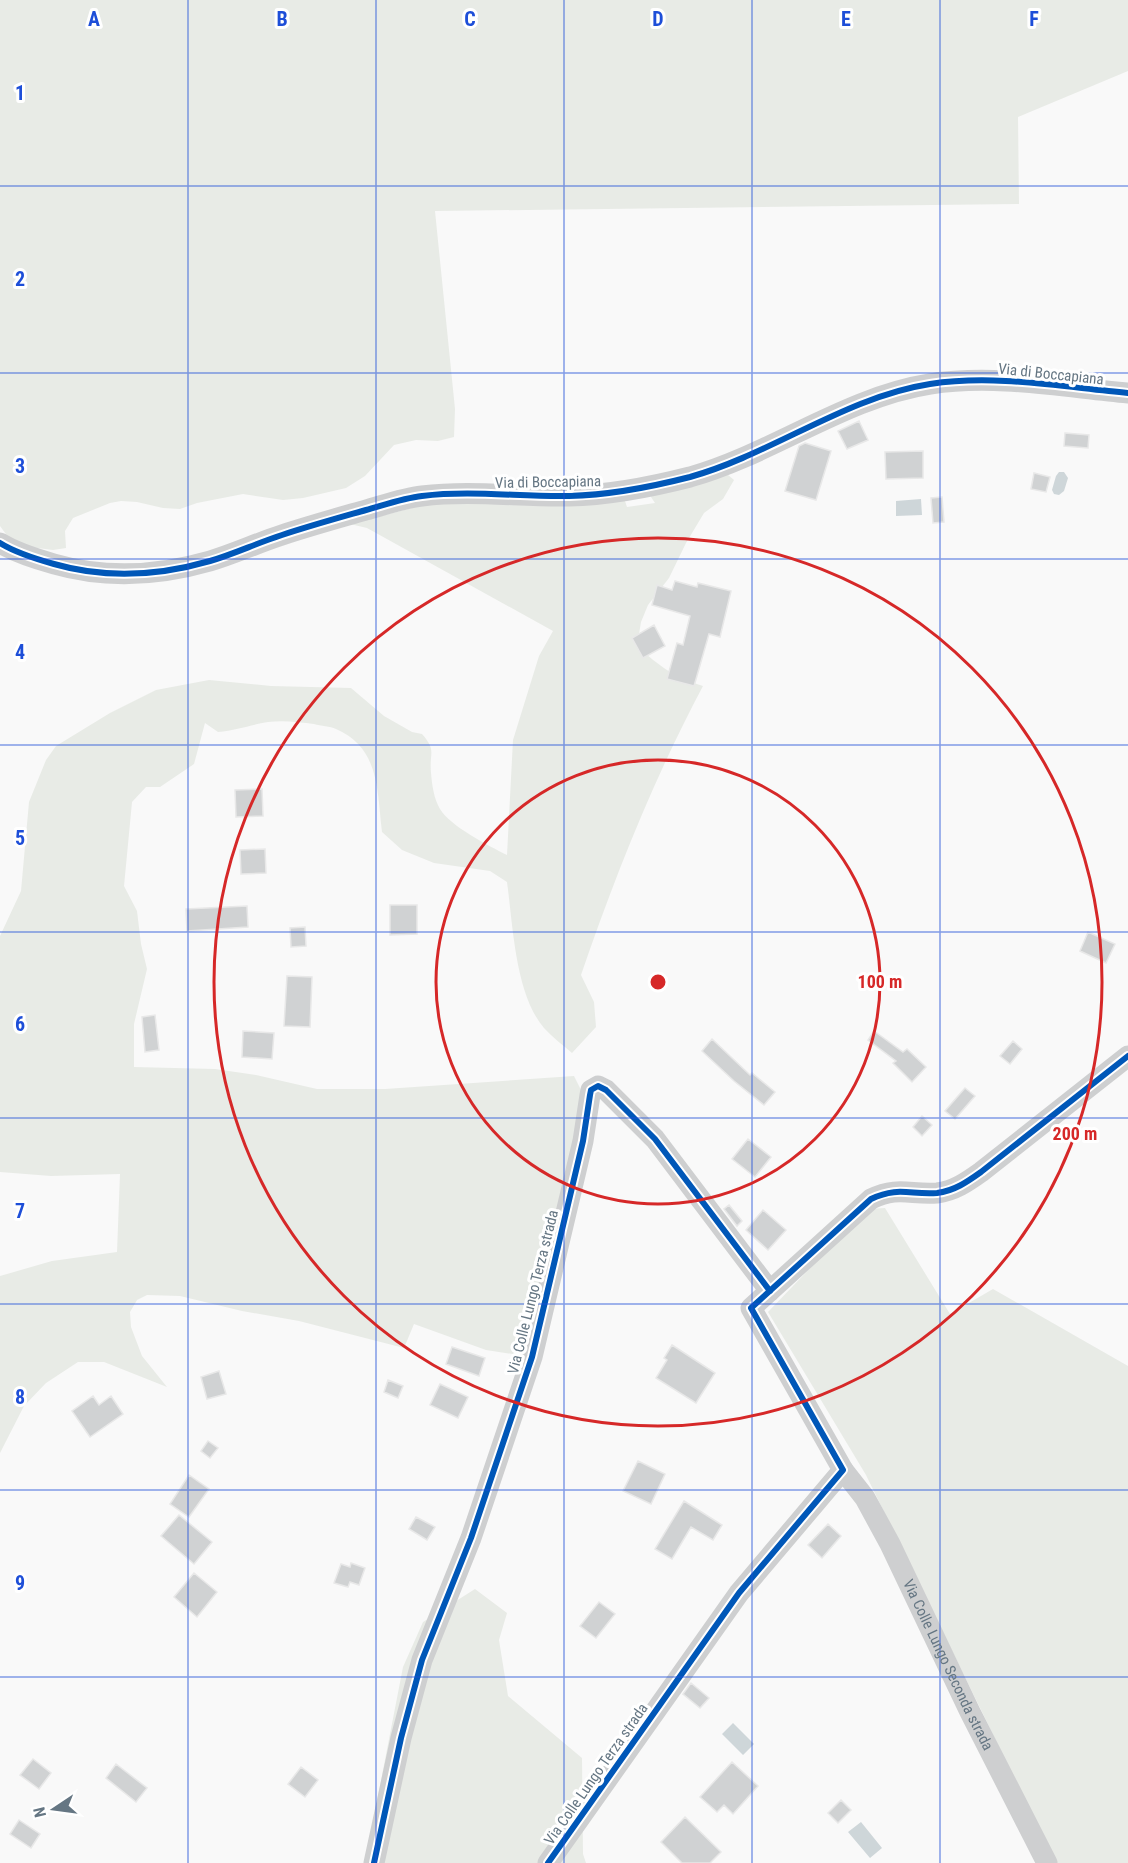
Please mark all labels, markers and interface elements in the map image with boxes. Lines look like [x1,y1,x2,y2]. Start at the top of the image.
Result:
text: A [88,7,100,31]
text: B [276,7,288,31]
text: C [464,7,476,31]
text: D [652,7,664,31]
text: E [841,7,851,31]
text: F [1029,7,1039,31]
text: 1 [15,81,25,105]
text: 2 [15,267,25,291]
street label: Via di Boccapiana [997,360,1105,388]
text: 3 [15,454,25,478]
street label: Via di Boccapiana [495,472,601,492]
text: 4 [15,640,25,664]
text: 5 [15,826,25,850]
text: 100 m [858,971,902,992]
centre of rings [648,972,668,992]
text: 6 [15,1012,25,1036]
text: 200 m [1053,1123,1097,1144]
text: 7 [15,1199,25,1223]
street label: Via Colle Lungo Terza strada [504,1208,562,1376]
text: 8 [15,1385,25,1409]
text: 9 [15,1571,25,1595]
street label: Via Colle Lungo Seconda strada [899,1576,997,1753]
street label: Via Colle Lungo Terza strada [540,1700,652,1848]
north arrow [24,1779,84,1839]
text: N [30,1805,50,1819]

